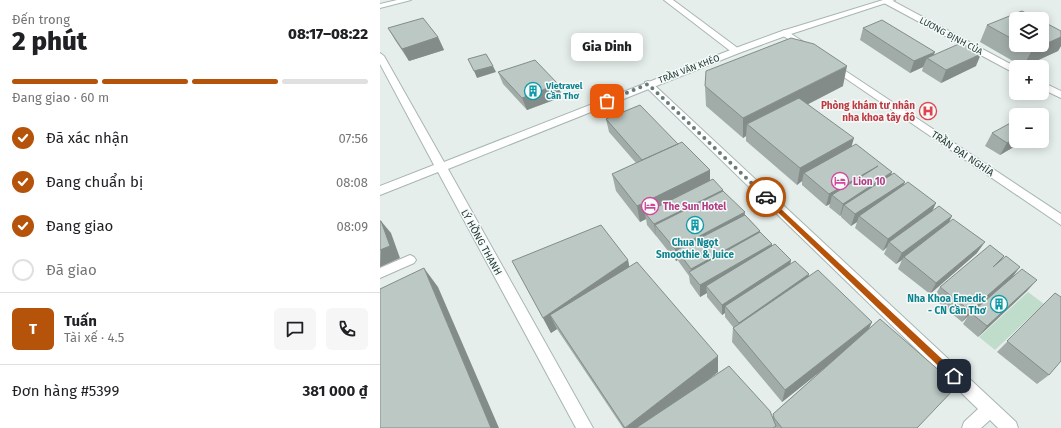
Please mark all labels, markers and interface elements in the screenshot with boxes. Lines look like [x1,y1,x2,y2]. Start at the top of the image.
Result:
text: Đến trong [12,12,70,27]
map controls [1009,12,1049,148]
button: layers [1009,12,1049,52]
street label: LƯƠNG ĐỊNH CỦA [918,13,986,57]
text: 08:17–08:22 [288,25,368,43]
text: 2 phút [12,26,87,57]
callout: Gia Dinh [571,33,643,61]
text: Gia Dinh [582,39,632,54]
street label: TRẦN VĂN KHÉO [656,51,721,85]
button: + [1009,60,1049,100]
building icon: Vietravel Cần Thơ [523,81,543,101]
place label: Vietravel Cần Thơ [545,81,583,101]
pin [590,84,624,118]
text: Đang giao · 60 m [12,90,109,105]
icon: bag [596,90,618,112]
place label: Phòng khám tư nhân nha khoa tây đô [821,99,915,124]
hospital icon: Phòng khám tư nhân nha khoa tây đô [918,101,938,121]
button: − [1009,108,1049,148]
street label: TRẦN ĐẠI NGHĨA [929,126,998,179]
icon: check [12,127,34,149]
text: Đã xác nhận [46,129,129,147]
text: 07:56 [339,131,368,146]
icon: check [12,171,34,193]
hotel icon: Lion 10 [830,171,850,191]
text: Đang chuẩn bị [46,173,143,191]
text: 08:08 [336,175,368,190]
place label: Lion 10 [853,176,886,188]
courier [746,177,786,217]
icon: car [755,186,777,208]
hotel icon: The Sun Hotel [640,196,660,216]
place label: The Sun Hotel [663,201,726,213]
street label: LÝ HỒNG THANH [458,206,507,277]
icon: check [12,215,34,237]
building icon: Chua Ngọt Smoothie & Juice [685,215,705,235]
text: Đang giao [46,217,113,235]
text: 08:09 [337,219,368,234]
place label: Chua Ngọt Smoothie & Juice [656,237,734,261]
text: Đã giao [46,261,97,279]
place label: Nha Khoa Emedic - CN Cần Thơ [907,293,987,317]
building icon: Nha Khoa Emedic - CN Cần Thơ [989,294,1009,314]
button: chat [274,308,316,350]
button: phone [326,308,368,350]
text: Tuấn [64,312,97,330]
text: T [29,320,37,338]
text: Tài xế · 4.5 [64,330,124,345]
pin [937,359,971,393]
icon: home [943,365,965,387]
text: Đơn hàng #5399 [12,382,119,400]
text: 381 000 ₫ [302,382,368,400]

